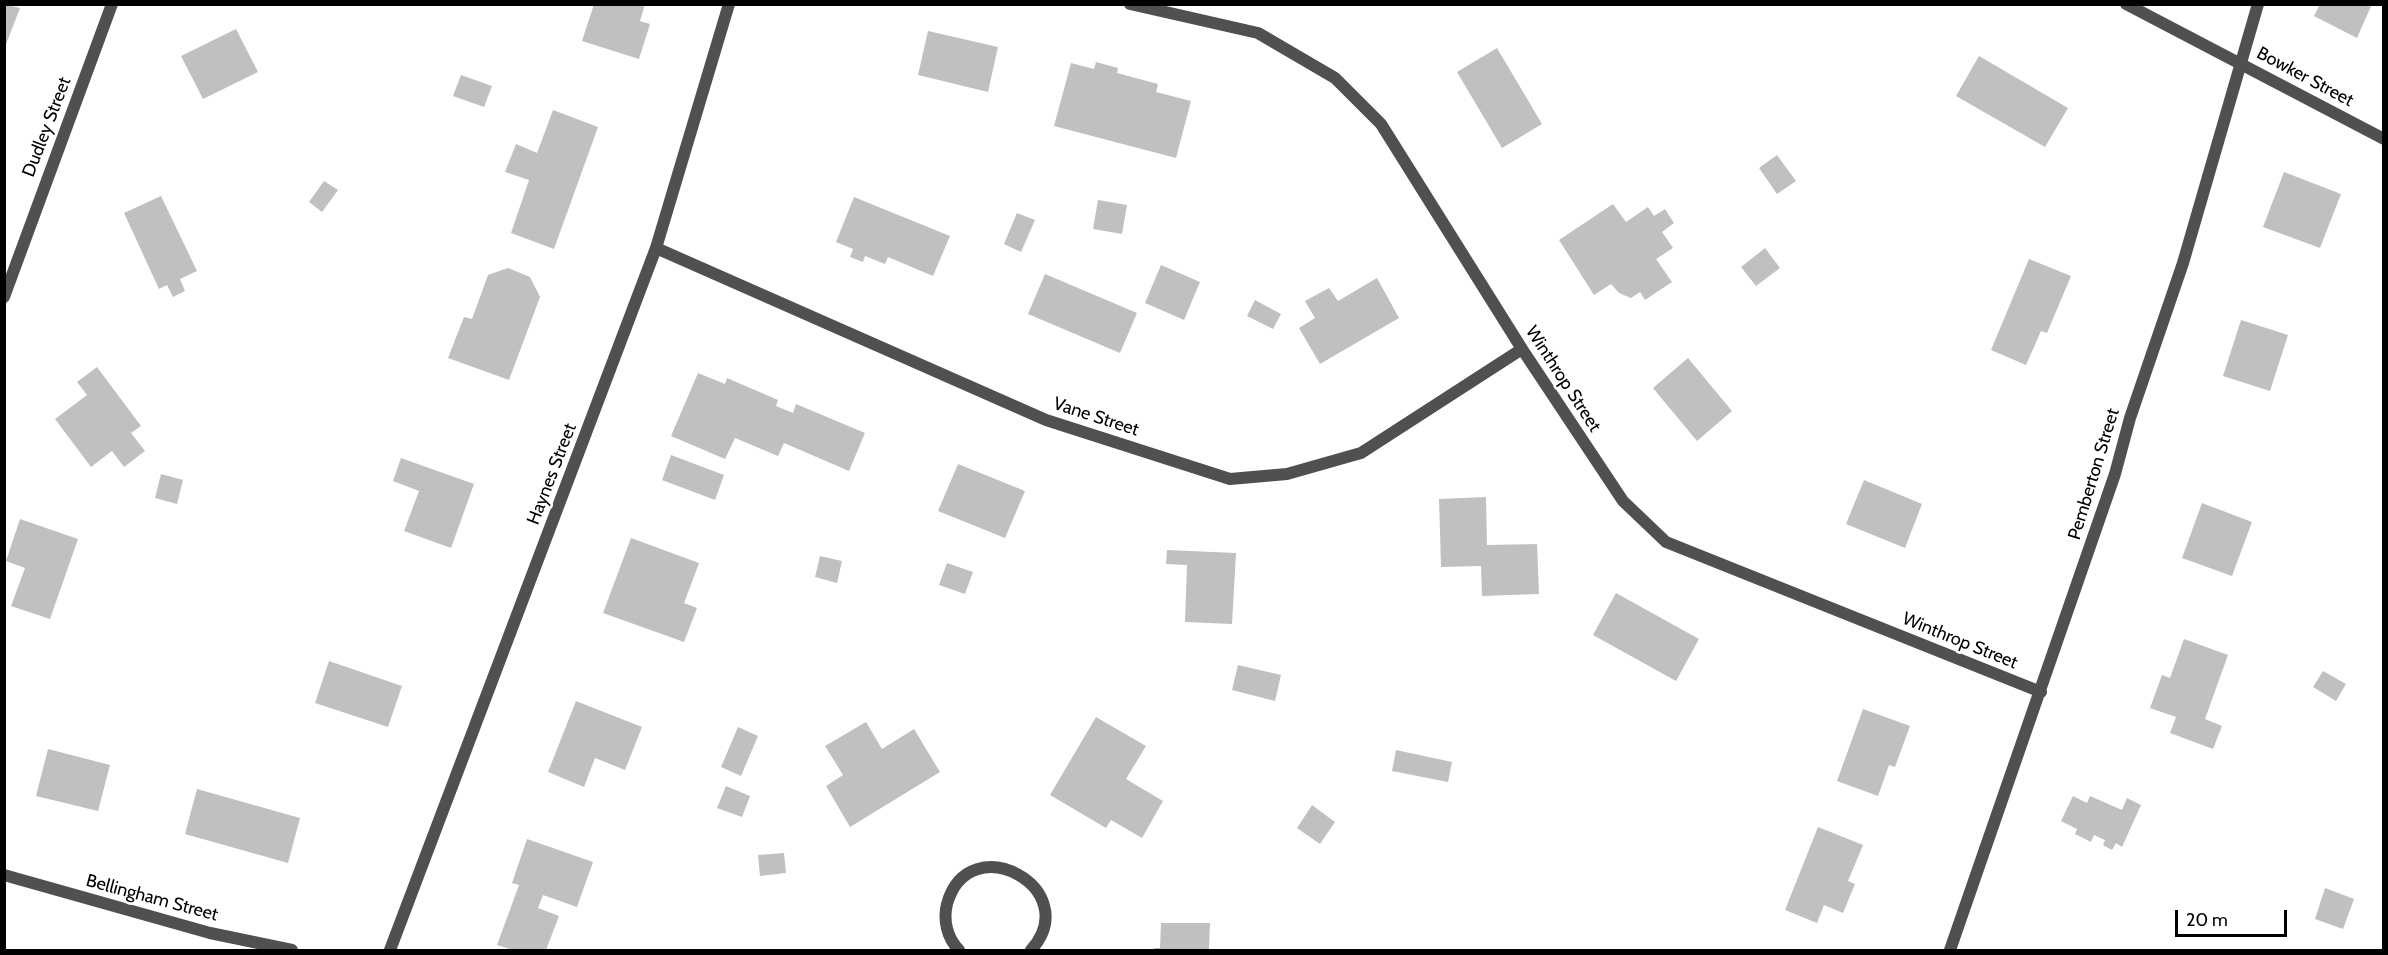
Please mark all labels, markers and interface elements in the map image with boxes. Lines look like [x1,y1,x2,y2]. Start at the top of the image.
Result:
street label: Bowker Street [2253,42,2357,112]
street label: Dudley Street [18,74,76,180]
street label: Winthrop Street [1521,322,1605,436]
street label: Vane Street [1051,393,1141,441]
street label: Pemberton Street [2064,406,2124,542]
street label: Haynes Street [523,420,581,528]
street label: Winthrop Street [1899,608,2021,674]
street label: Bellingham Street [84,870,220,926]
scale bar [2178,898,2290,936]
text: 20 m [2186,909,2228,931]

